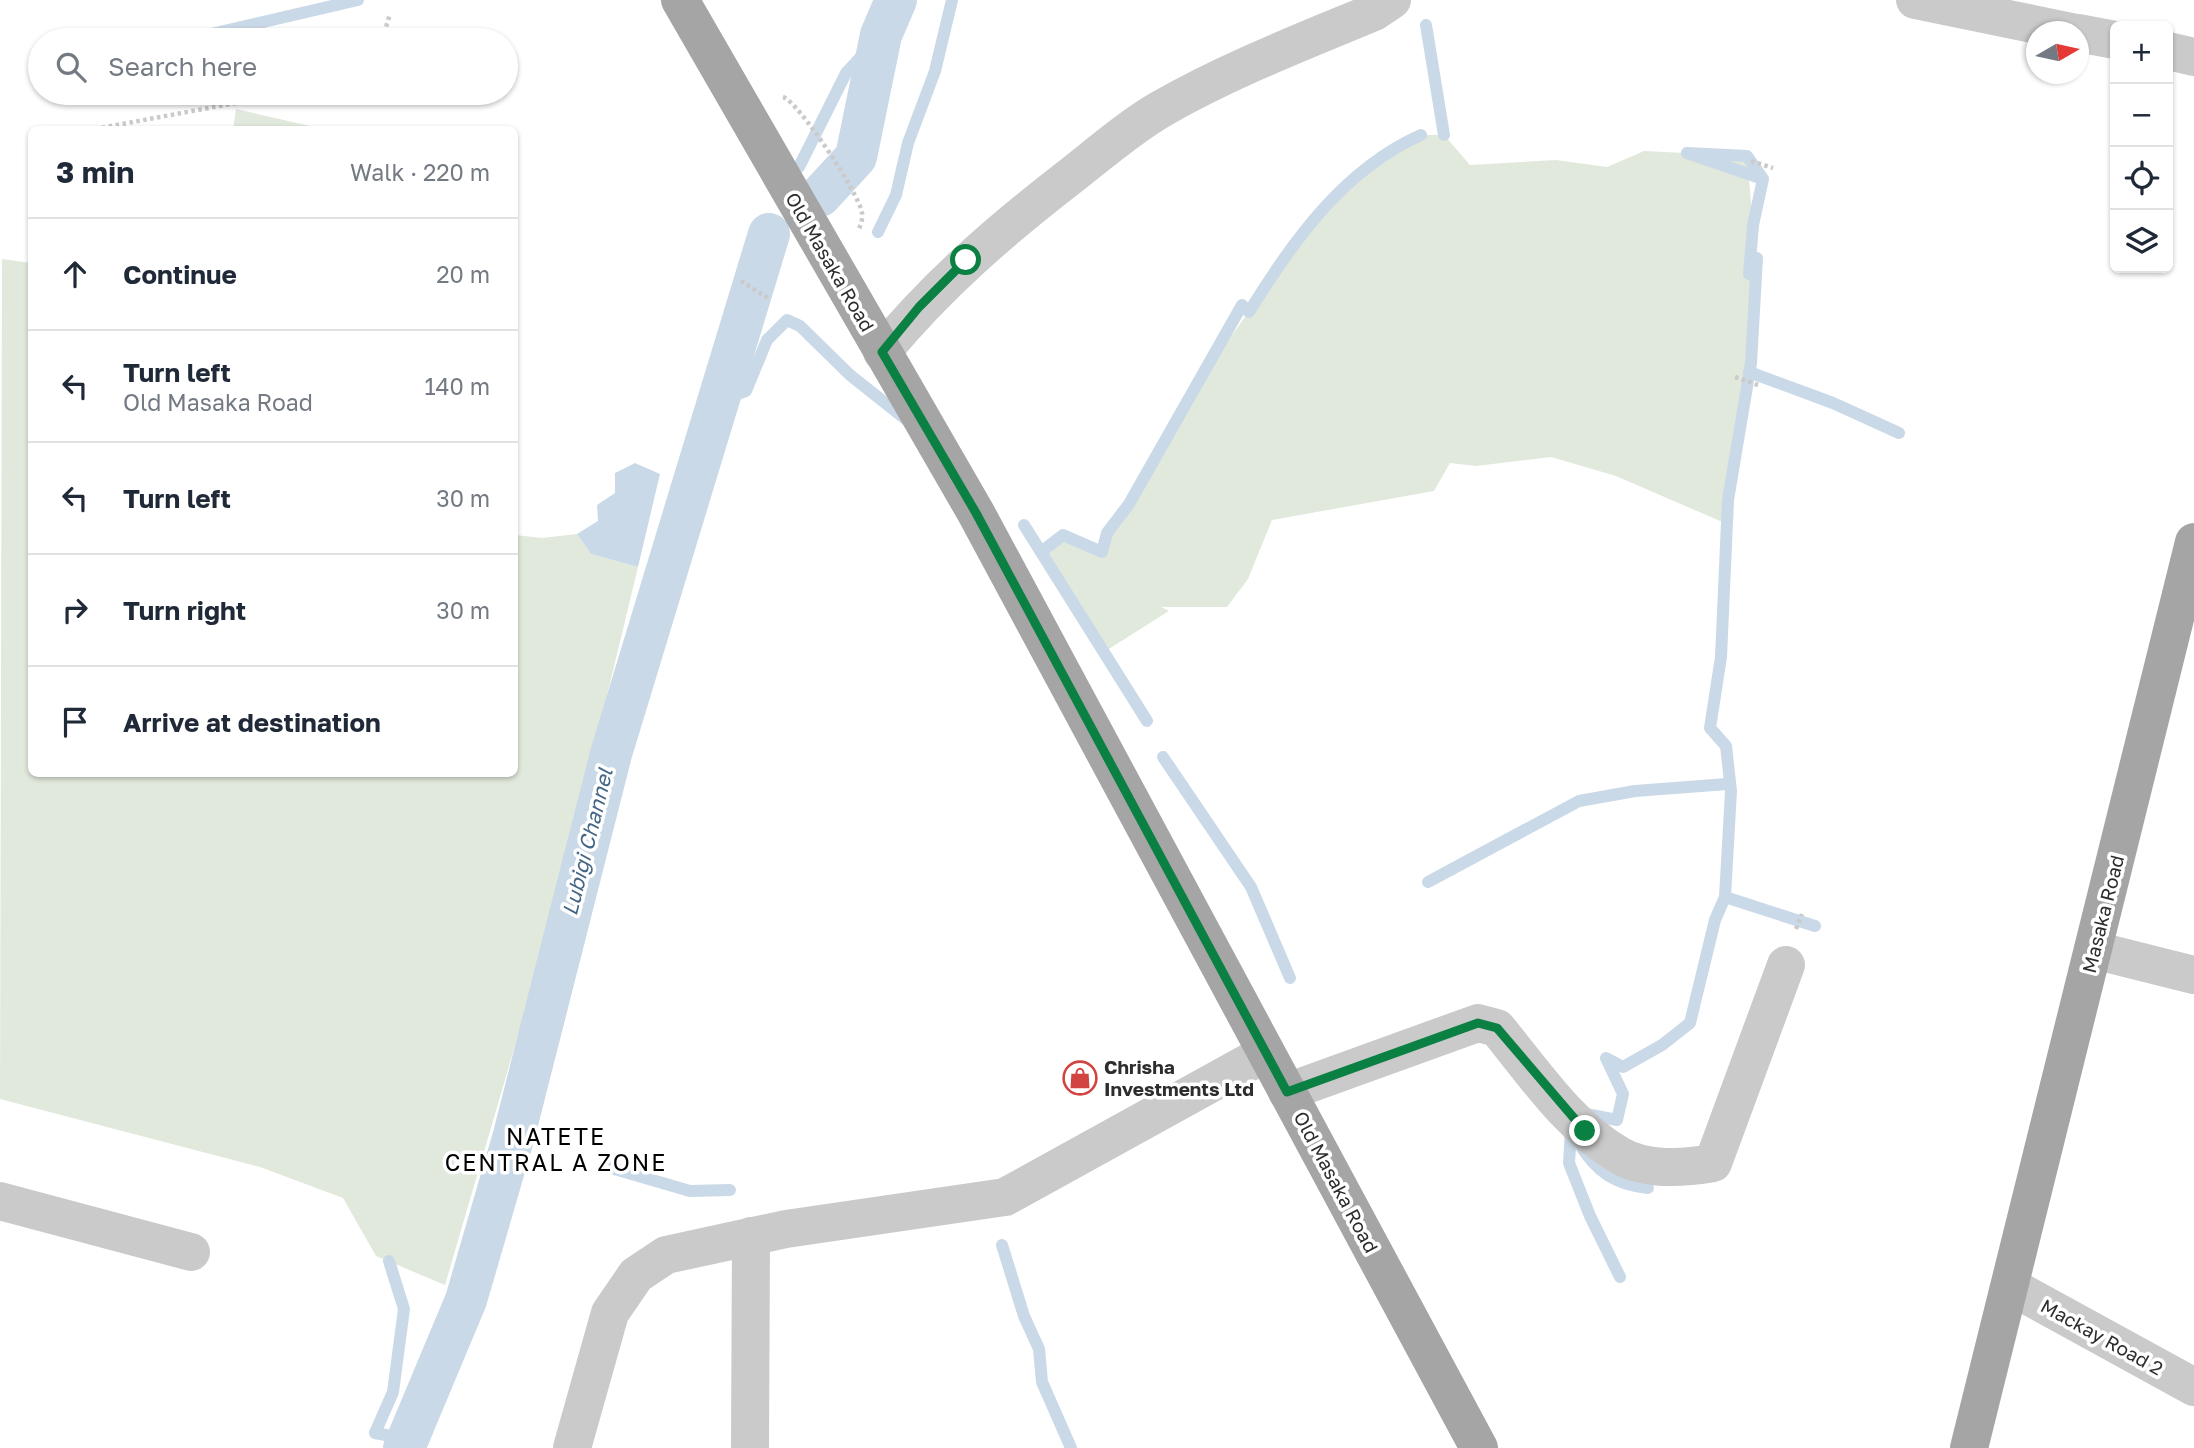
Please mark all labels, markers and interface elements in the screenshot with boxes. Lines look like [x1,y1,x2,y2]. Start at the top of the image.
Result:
north arrow [2026,21,2089,84]
map controls [2110,21,2173,273]
button: + [2110,21,2173,84]
search box [28,28,518,105]
icon: search [52,48,90,86]
text: Search here [108,51,257,82]
button: − [2110,84,2173,147]
button: locate [2110,147,2173,210]
text: 3 min [56,154,134,190]
text: Walk · 220 m [350,158,490,186]
street label: Old Masaka Road [781,188,880,335]
button: layers [2110,210,2173,273]
route start [950,244,981,275]
icon: ahead [56,255,94,293]
text: Continue [123,259,237,290]
text: 20 m [436,260,490,288]
text: Turn left [123,357,231,388]
icon: left [56,367,94,405]
text: 140 m [424,372,490,400]
text: Old Masaka Road [123,388,313,416]
icon: left [56,479,94,517]
text: Turn left [123,483,231,514]
text: 30 m [436,484,490,512]
icon: right [56,591,94,629]
text: Turn right [123,595,246,626]
text: 30 m [436,596,490,624]
icon: arrive [56,703,94,741]
text: Arrive at destination [123,707,381,738]
water label: Lubigi Channel [556,764,618,918]
street label: Masaka Road [2077,853,2128,975]
place label: Chrisha Investments Ltd [1104,1055,1254,1100]
shop icon: Chrisha Investments Ltd [1061,1059,1099,1097]
street label: Old Masaka Road [1289,1107,1383,1256]
route end [1569,1115,1600,1146]
district label: NATETE CENTRAL A ZONE [445,1122,667,1176]
street label: Mackay Road 2 [2037,1294,2167,1380]

